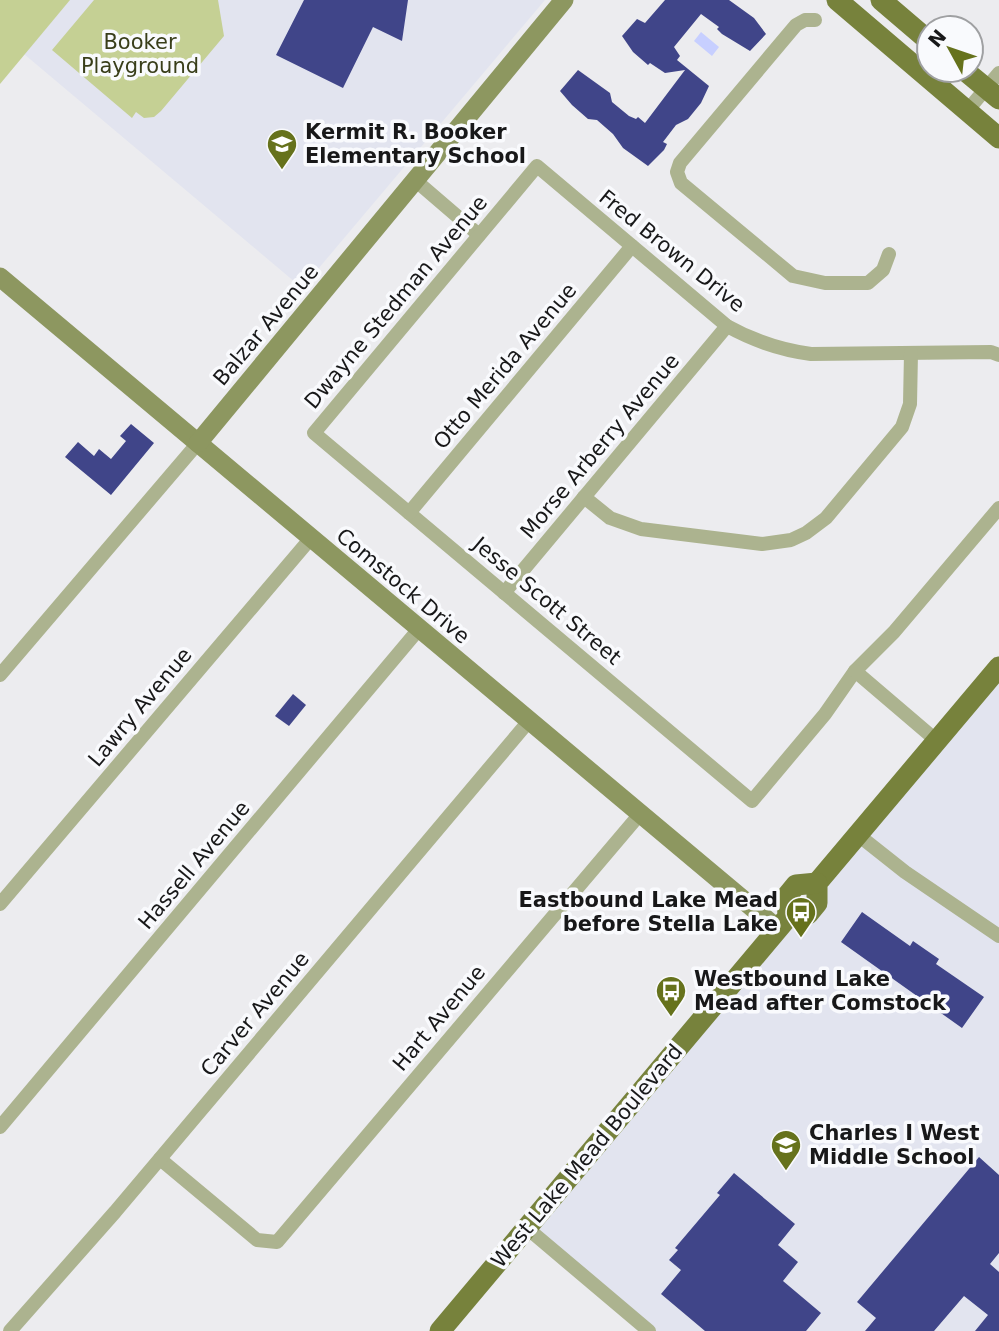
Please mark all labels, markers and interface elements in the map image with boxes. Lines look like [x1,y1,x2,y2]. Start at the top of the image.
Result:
north arrow [915,14,985,84]
text: N [923,25,951,51]
park label: Booker Playground [81,30,199,78]
place label: Kermit R. Booker Elementary School [305,120,526,168]
school or university icon: Kermit R. Booker Elementary School [265,127,299,171]
street label: Fred Brown Drive [594,185,750,317]
street label: Dwayne Stedman Avenue [300,191,492,413]
street label: Balzar Avenue [208,260,324,390]
street label: Otto Merida Avenue [429,278,581,454]
street label: Morse Arberry Avenue [516,349,684,543]
street label: Comstock Drive [332,523,474,649]
street label: Jesse Scott Street [467,531,626,670]
street label: Lawry Avenue [83,643,197,771]
street label: Hassell Avenue [133,796,255,934]
place label: Eastbound Lake Mead before Stella Lake [518,888,778,936]
bus stop icon: Eastbound Lake Mead before Stella Lake [784,895,818,939]
street label: Carver Avenue [196,947,314,1081]
street label: Hart Avenue [388,960,490,1076]
place label: Westbound Lake Mead after Comstock [694,967,947,1015]
bus stop icon: Westbound Lake Mead after Comstock [654,974,688,1018]
street label: West Lake Mead Boulevard [487,1040,687,1272]
place label: Charles I West Middle School [809,1121,979,1169]
school or university icon: Charles I West Middle School [769,1128,803,1172]

